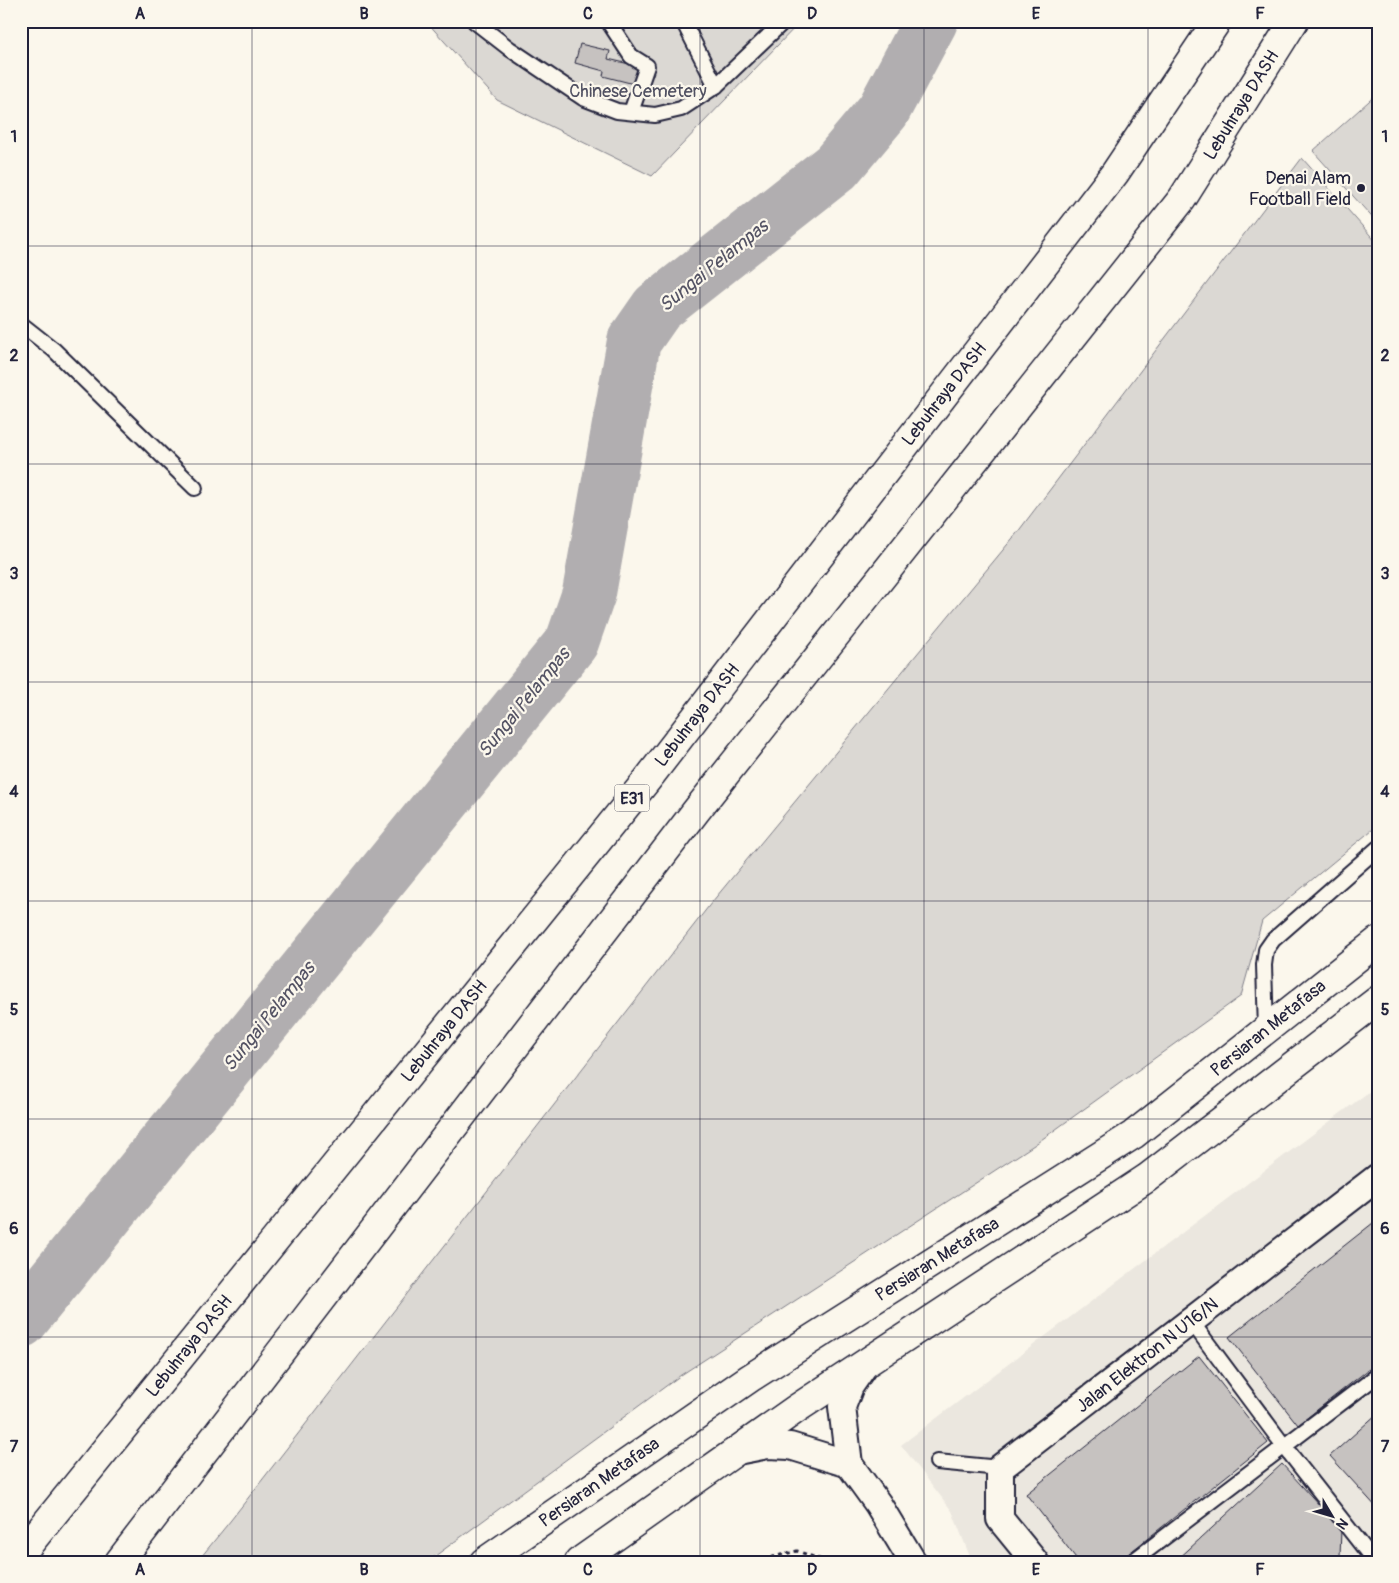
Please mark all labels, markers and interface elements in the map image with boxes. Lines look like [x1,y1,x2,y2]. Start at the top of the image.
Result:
text: A [135,4,146,24]
text: B [359,4,369,24]
text: C [583,4,593,24]
text: D [807,4,817,24]
text: E [1032,4,1041,24]
text: F [1255,4,1265,24]
street label: Lebuhraya DASH [1199,46,1284,164]
park label: Chinese Cemetery [569,80,707,103]
text: 1 [11,127,17,147]
text: 1 [1382,127,1388,147]
place label: Denai Alam Football Field [1249,167,1351,211]
marker: Denai Alam Football Field [1355,182,1367,194]
water label: Sungai Pelampas [654,213,775,317]
street label: Lebuhraya DASH [897,338,992,451]
text: 2 [10,346,19,366]
text: 2 [1381,346,1390,366]
text: 3 [10,564,19,584]
text: 3 [1381,564,1390,584]
water label: Sungai Pelampas [472,641,577,762]
street label: Lebuhraya DASH [650,659,745,772]
text: 4 [9,782,19,802]
text: 4 [1380,782,1390,802]
road number: E31 [614,784,650,811]
water label: Sungai Pelampas [217,955,322,1076]
street label: Persiaran Metafasa [1206,975,1331,1082]
street label: Lebuhraya DASH [396,976,493,1087]
text: 5 [10,1000,19,1020]
text: 5 [1381,1000,1390,1020]
street label: Persiaran Metafasa [871,1212,1004,1307]
text: 6 [9,1219,19,1239]
text: 6 [1380,1219,1390,1239]
street label: Lebuhraya DASH [141,1291,238,1402]
street label: Jalan Elektron N U16/N [1072,1293,1223,1418]
street label: Persiaran Metafasa [535,1432,664,1533]
text: 7 [10,1437,19,1457]
text: 7 [1381,1437,1390,1457]
north arrow [1306,1490,1356,1540]
text: N [1332,1515,1351,1533]
text: A [135,1560,146,1580]
text: B [359,1560,369,1580]
text: C [583,1560,593,1580]
text: D [807,1560,817,1580]
text: E [1032,1560,1041,1580]
text: F [1255,1560,1265,1580]

